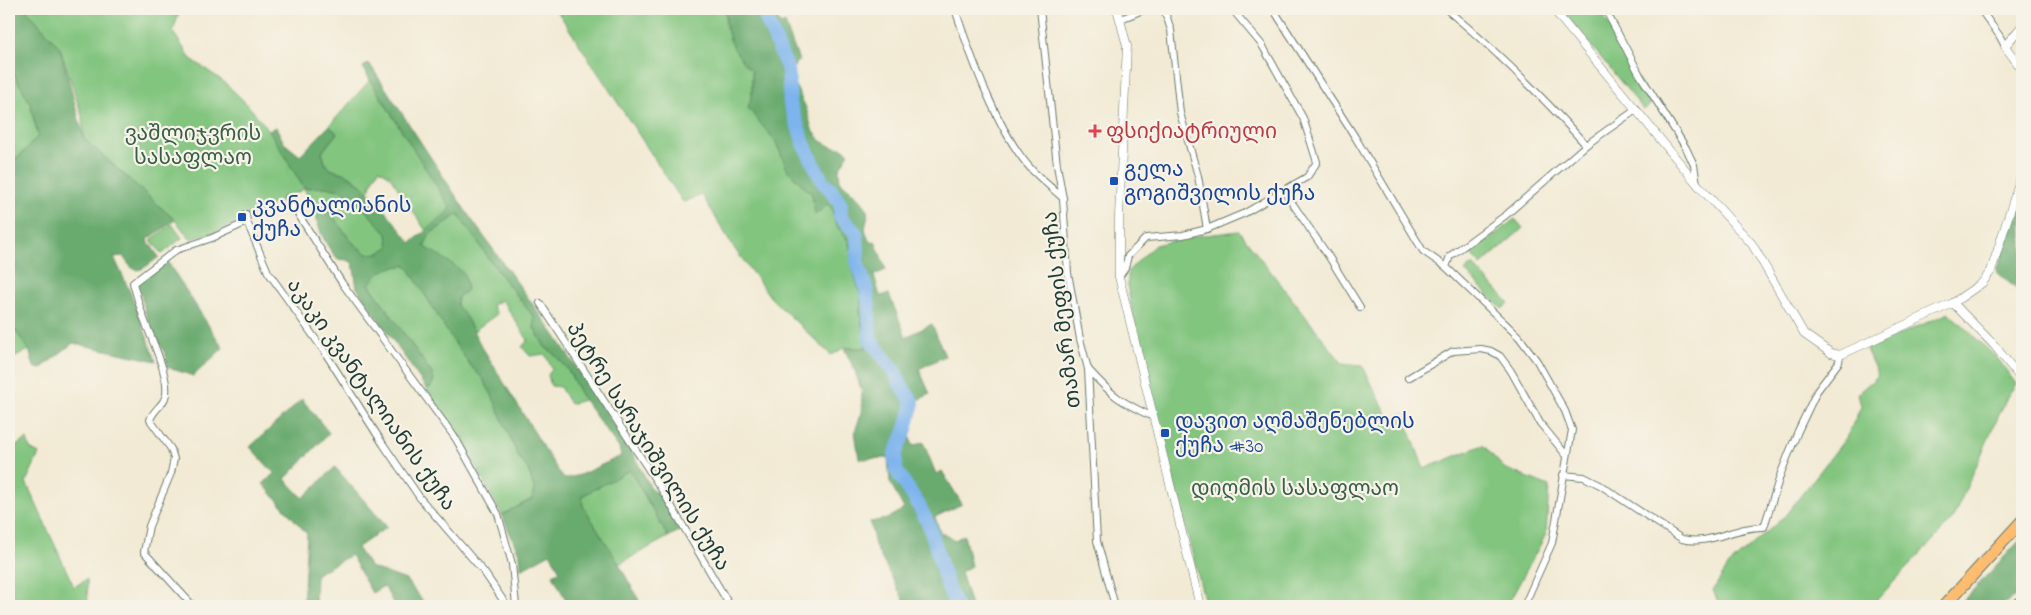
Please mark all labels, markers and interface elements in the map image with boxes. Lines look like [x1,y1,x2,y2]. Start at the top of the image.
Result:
place label: ფსიქიატრიული [1106,118,1277,148]
park label: ვაშლიჯვრის სასაფლაო [125,120,261,174]
marker: ფსიქიატრიული [1088,124,1102,138]
place label: გელა გოგიშვილის ქუჩა [1124,156,1315,210]
marker: გელა გოგიშვილის ქუჩა [1108,175,1120,187]
place label: კვანტალიანის ქუჩა [252,192,411,246]
street label: თამარ მეფის ქუჩა [1036,210,1090,410]
marker: კვანტალიანის ქუჩა [236,211,248,223]
street label: აკაკი კვანტალიანის ქუჩა [278,273,462,518]
street label: პეტრე სარაჯიშვილის ქუჩა [558,317,736,577]
place label: დავით აღმაშენებლის ქუჩა #30 [1175,408,1415,462]
marker: დავით აღმაშენებლის ქუჩა #30 [1159,427,1171,439]
park label: დიღმის სასაფლაო [1191,475,1399,505]

